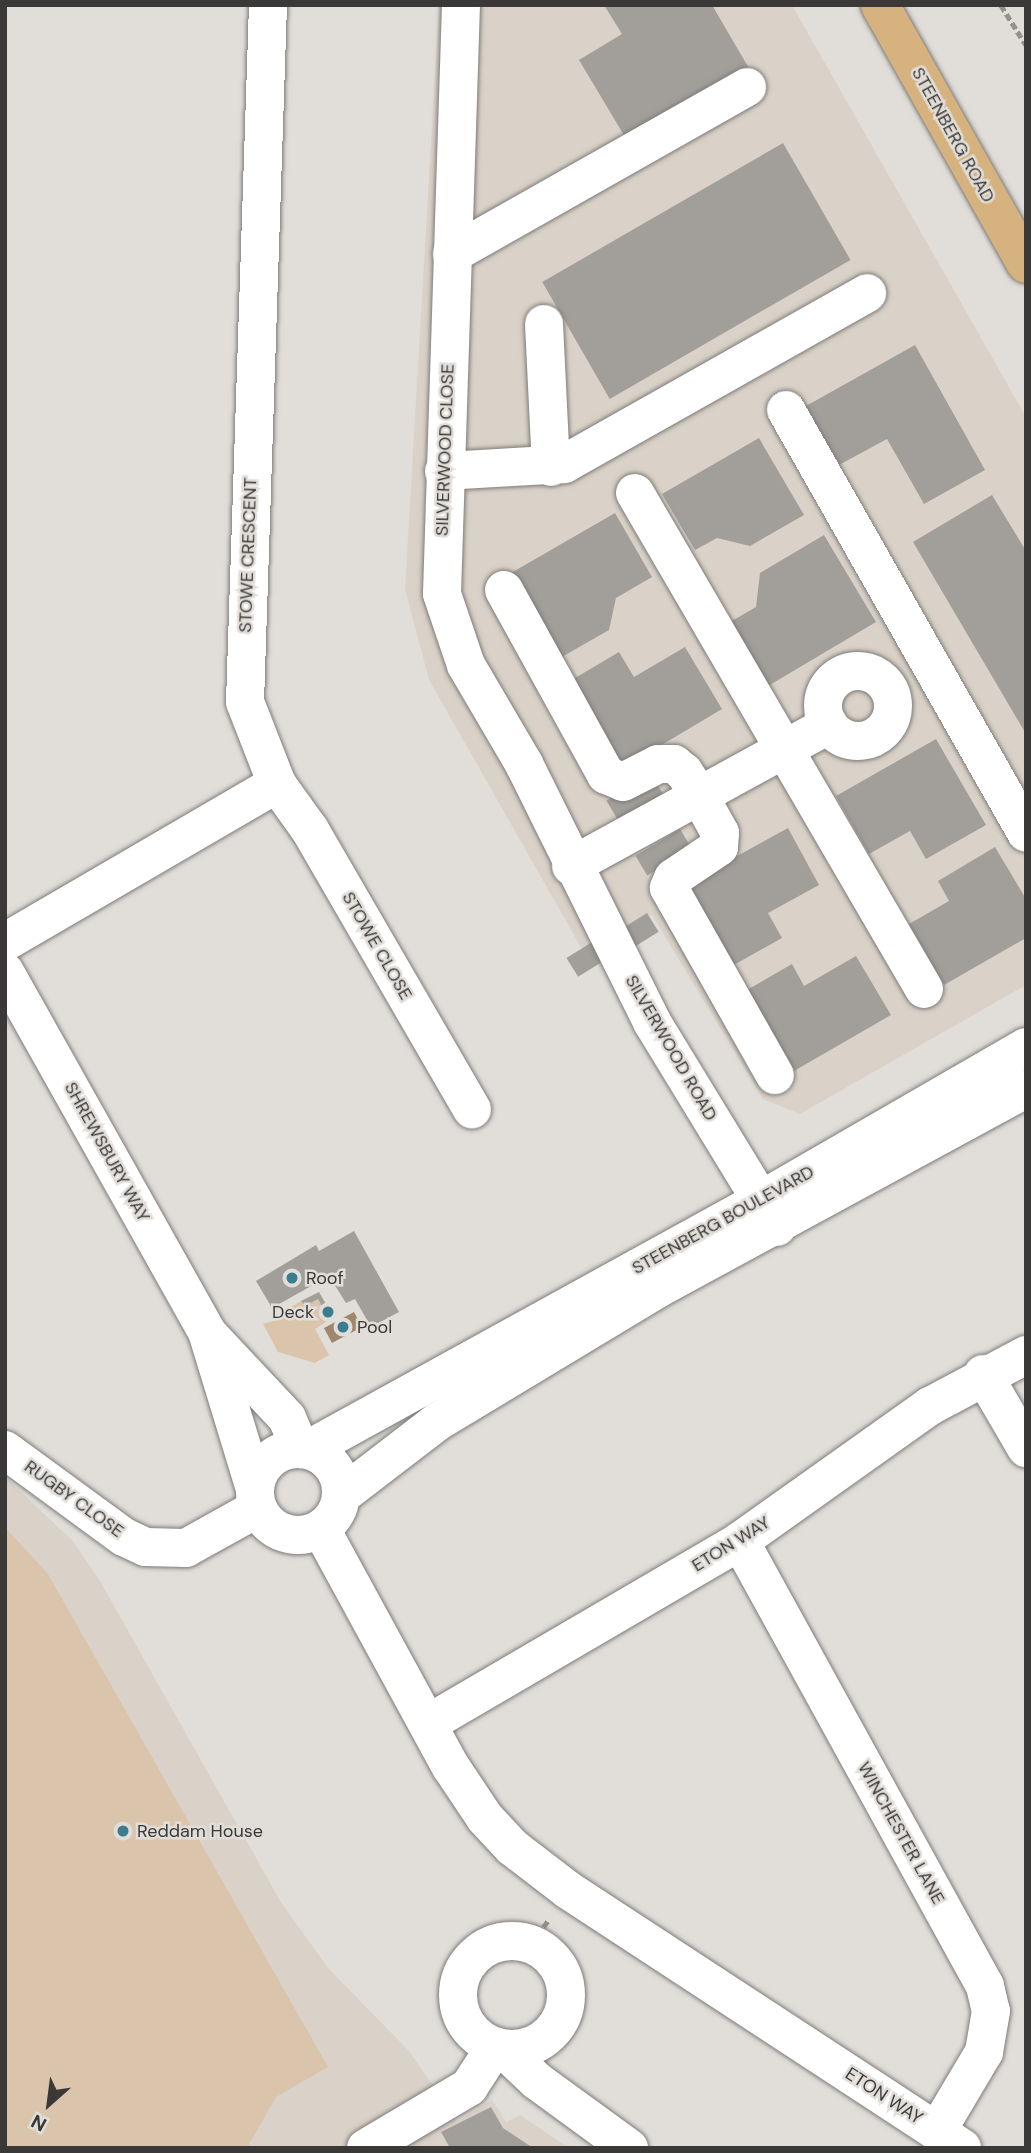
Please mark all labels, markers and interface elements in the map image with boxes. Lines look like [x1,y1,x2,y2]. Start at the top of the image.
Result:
street label: STEENBERG ROAD [907,64,999,206]
street label: SILVERWOOD CLOSE [431,364,459,536]
street label: STOWE CRESCENT [234,477,262,633]
street label: STOWE CLOSE [337,888,417,1004]
street label: SILVERWOOD ROAD [620,971,722,1125]
street label: SHREWSBURY WAY [60,1078,154,1226]
street label: STEENBERG BOULEVARD [628,1161,818,1279]
place label: Roof [306,1267,344,1289]
marker: Roof [284,1270,300,1286]
place label: Deck [272,1301,314,1323]
marker: Deck [320,1304,336,1320]
place label: Pool [357,1316,392,1338]
marker: Pool [335,1319,351,1335]
street label: RUGBY CLOSE [20,1456,128,1542]
street label: ETON WAY [688,1512,774,1576]
street label: WINCHESTER LANE [853,1758,949,1908]
place label: Reddam House [137,1820,263,1842]
marker: Reddam House [115,1823,131,1839]
street label: ETON WAY [841,2063,927,2129]
north arrow [14,2069,84,2139]
text: N [27,2109,51,2137]

